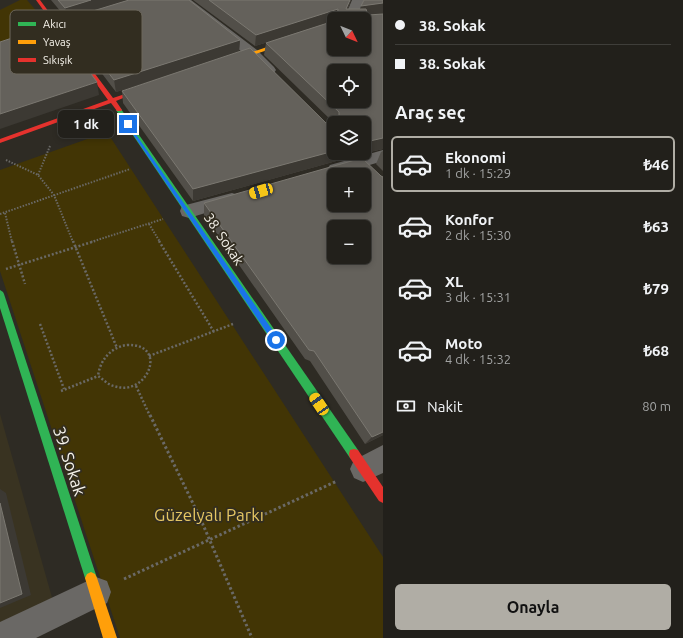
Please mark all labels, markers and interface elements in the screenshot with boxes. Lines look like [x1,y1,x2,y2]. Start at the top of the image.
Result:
legend [10,10,142,74]
north arrow [327,12,371,56]
map controls [327,12,371,264]
text: 38. Sokak [419,17,486,34]
text: Akıcı [43,18,66,30]
text: Yavaş [43,36,71,48]
text: Sıkışık [43,54,73,66]
text: 38. Sokak [419,55,486,72]
button: locate [327,64,371,108]
text: Araç seç [395,102,466,122]
callout: 1 dk [58,110,114,138]
route end [119,115,137,133]
button: layers [327,116,371,160]
text: 1 dk [73,117,99,131]
icon: car [397,146,433,182]
text: Ekonomi [445,149,506,166]
text: ₺46 [643,156,669,173]
text: 1 dk · 15:29 [445,166,511,180]
button: + [327,168,371,212]
car [248,182,274,200]
icon: car [397,208,433,244]
street label: 38. Sokak [201,210,247,268]
text: Konfor [445,211,494,228]
text: ₺63 [643,218,669,235]
button: − [327,220,371,264]
text: 2 dk · 15:30 [445,228,511,242]
icon: car [397,270,433,306]
text: XL [445,273,463,290]
text: ₺79 [643,280,669,297]
text: 3 dk · 15:31 [445,290,511,304]
route start [267,331,285,349]
icon: car [397,332,433,368]
text: Moto [445,335,483,352]
text: ₺68 [643,342,669,359]
text: 4 dk · 15:32 [445,352,511,366]
car [307,391,331,417]
icon: cash [395,395,417,417]
text: Nakit [427,398,463,415]
text: 80 m [642,399,671,413]
street label: 39. Sokak [50,424,90,499]
park label: Güzelyalı Parkı [154,505,264,524]
button: Onayla [395,584,671,630]

